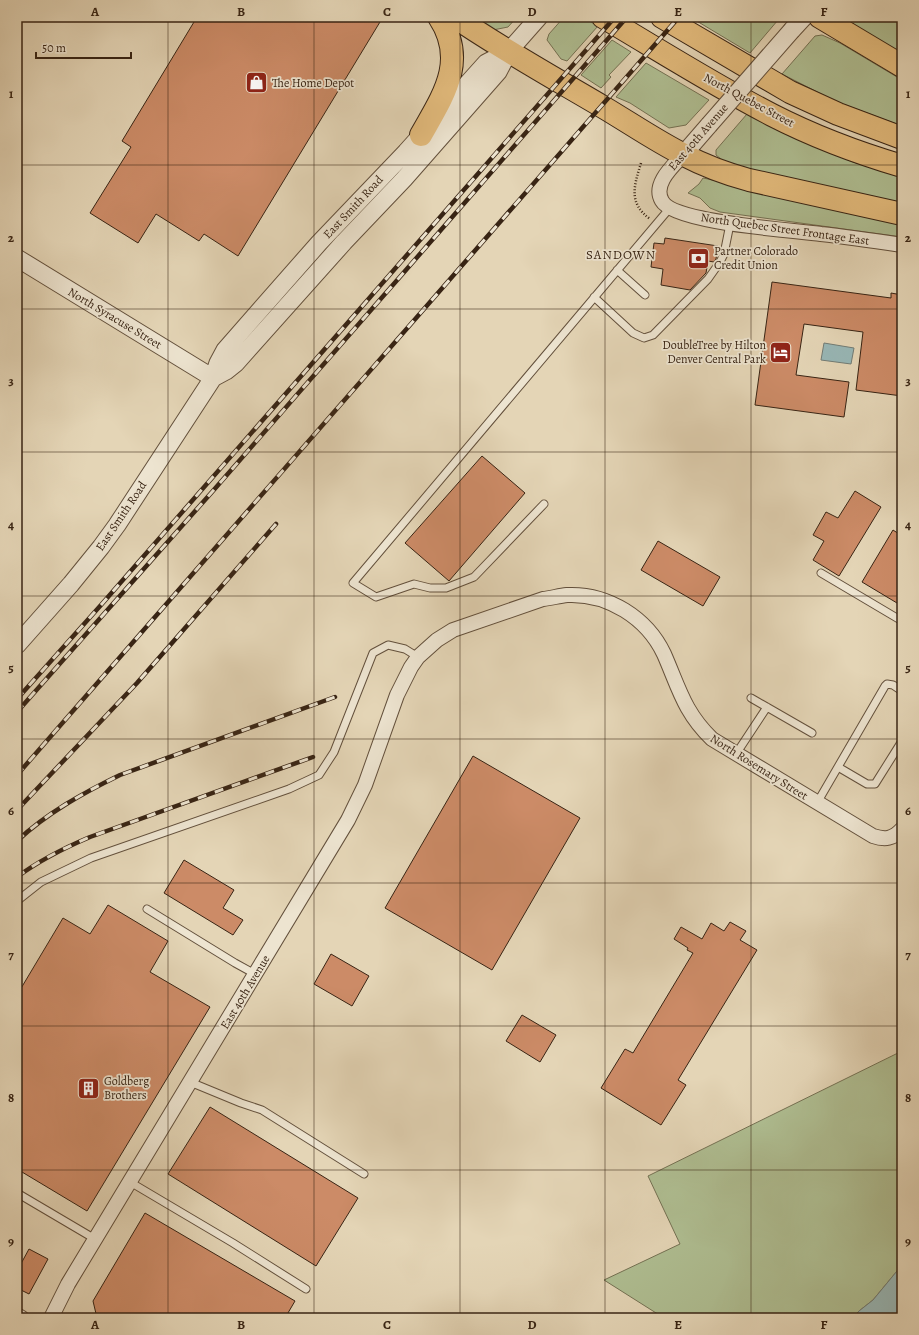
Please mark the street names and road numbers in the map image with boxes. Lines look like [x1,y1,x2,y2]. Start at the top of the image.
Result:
street label: North Quebec Street [701,69,797,131]
street label: East 40th Avenue [664,100,732,174]
street label: East Smith Road [320,172,387,242]
street label: North Quebec Street Frontage East [700,209,870,249]
street label: North Syracuse Street [65,284,165,352]
street label: East Smith Road [92,478,151,554]
street label: North Rosemary Street [707,730,811,804]
street label: East 40th Avenue [217,952,273,1032]

